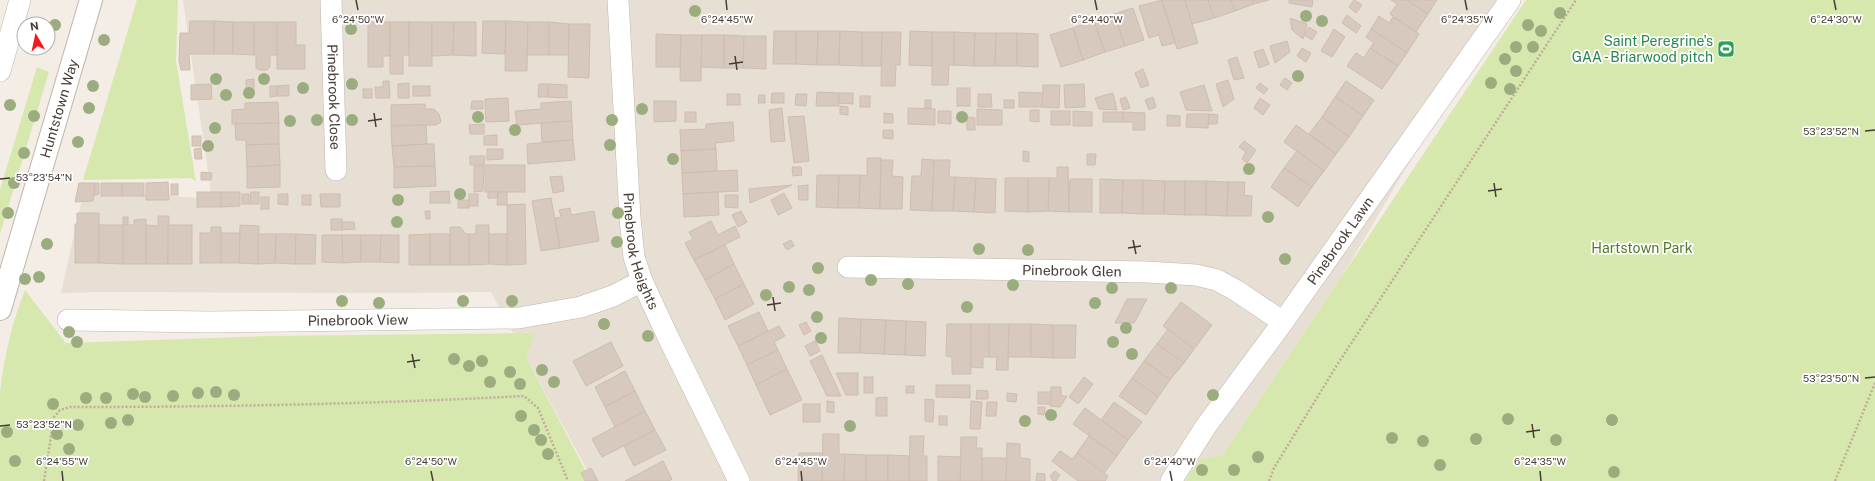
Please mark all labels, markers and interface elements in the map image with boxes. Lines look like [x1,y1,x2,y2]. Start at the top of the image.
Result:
text: 6°24'50"W [332,13,384,25]
text: 6°24'45"W [701,13,753,25]
text: 6°24'40"W [1071,13,1123,25]
text: 6°24'35"W [1441,13,1494,25]
text: 6°24'30"W [1810,13,1862,25]
north arrow [16,16,56,56]
text: N [29,20,40,33]
place label: Saint Peregrine's GAA - Briarwood pitch [1572,33,1713,65]
sports icon: Saint Peregrine's GAA - Briarwood pitch [1716,39,1736,59]
street label: Pinebrook Close [324,44,343,150]
street label: Huntstown Way [37,57,81,160]
text: 53°23'52"N [1803,125,1859,137]
text: 53°23'54"N [16,171,72,183]
street label: Pinebrook Heights [621,192,662,312]
street label: Pinebrook Lawn [1304,194,1377,288]
park label: Hartstown Park [1591,240,1693,256]
street label: Pinebrook Glen [1022,262,1122,280]
street label: Pinebrook View [308,311,409,329]
text: 53°23'50"N [1803,372,1859,384]
text: 53°23'52"N [16,418,72,430]
text: 6°24'55"W [36,455,89,467]
text: 6°24'50"W [405,455,457,467]
text: 6°24'45"W [775,455,827,467]
text: 6°24'40"W [1144,455,1196,467]
text: 6°24'35"W [1514,455,1567,467]

